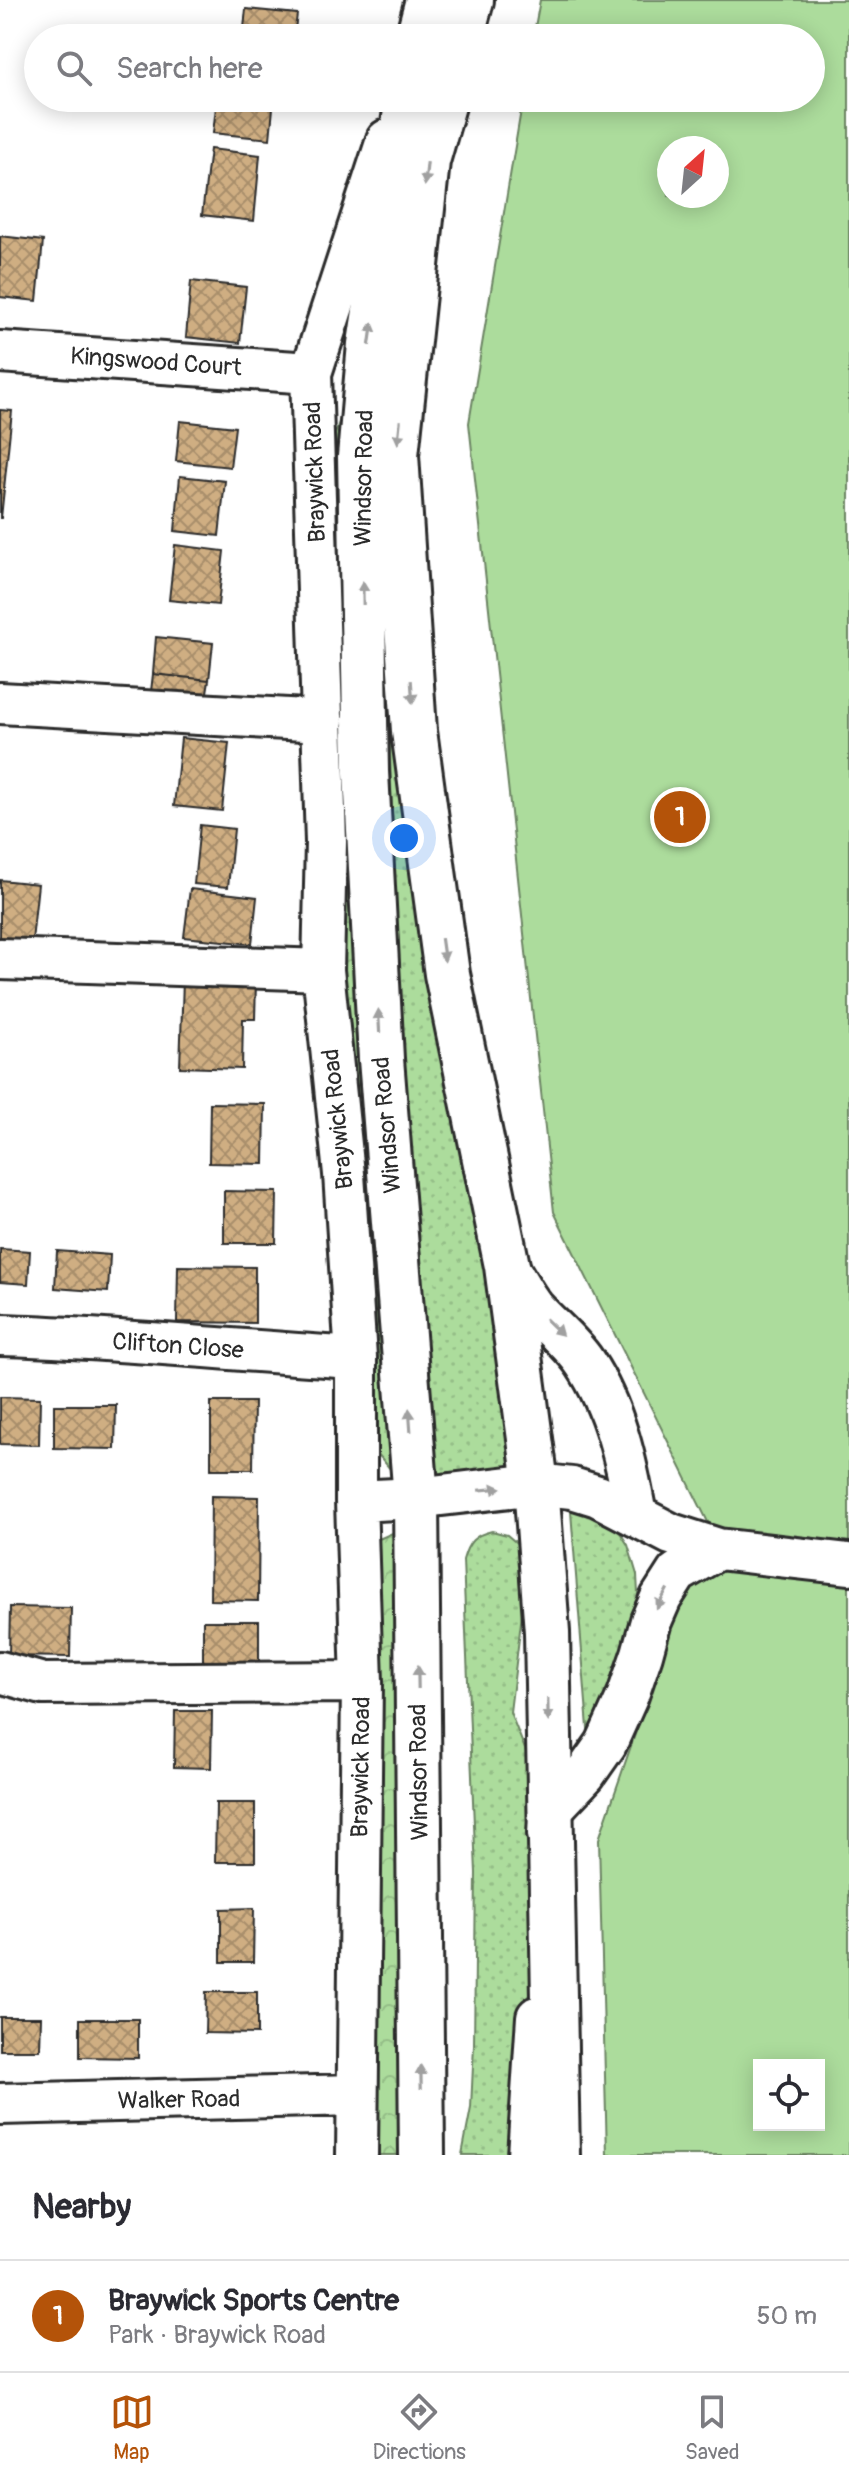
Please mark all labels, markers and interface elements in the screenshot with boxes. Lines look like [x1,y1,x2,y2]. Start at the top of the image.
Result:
search box [24,24,825,112]
icon: search [52,46,96,90]
text: Search here [116,50,263,87]
north arrow [657,136,729,208]
one-way arrow [420,162,433,187]
one-way arrow [365,321,378,346]
street label: Kingswood Court [69,342,243,382]
street label: Braywick Road [298,401,332,543]
street label: Windsor Road [348,409,380,547]
one-way arrow [392,420,405,445]
one-way arrow [357,580,369,605]
one-way arrow [406,679,419,704]
pin: 1 [654,787,706,847]
your location [384,818,424,858]
one-way arrow [437,937,450,962]
one-way arrow [372,1008,385,1033]
street label: Braywick Road [316,1047,360,1191]
street label: Windsor Road [367,1056,407,1194]
one-way arrow [544,1317,563,1336]
street label: Clifton Close [111,1327,245,1365]
one-way arrow [403,1407,416,1432]
one-way arrow [478,1483,503,1496]
one-way arrow [655,1588,668,1611]
one-way arrow [411,1664,424,1689]
street label: Braywick Road [345,1696,377,1838]
one-way arrow [542,1698,555,1723]
street label: Windsor Road [403,1703,435,1841]
map controls [753,2059,825,2131]
button: locate [753,2059,825,2131]
one-way arrow [415,2064,428,2089]
street label: Walker Road [117,2084,241,2116]
text: Nearby [32,2186,131,2229]
text: Braywick Sports Centre [108,2282,399,2319]
text: 1 [53,2300,63,2332]
text: 50 m [756,2300,817,2332]
text: Park · Braywick Road [108,2319,326,2351]
tab: Map [110,2390,154,2466]
tab: Directions [373,2390,466,2466]
tab: Saved [685,2390,739,2466]

